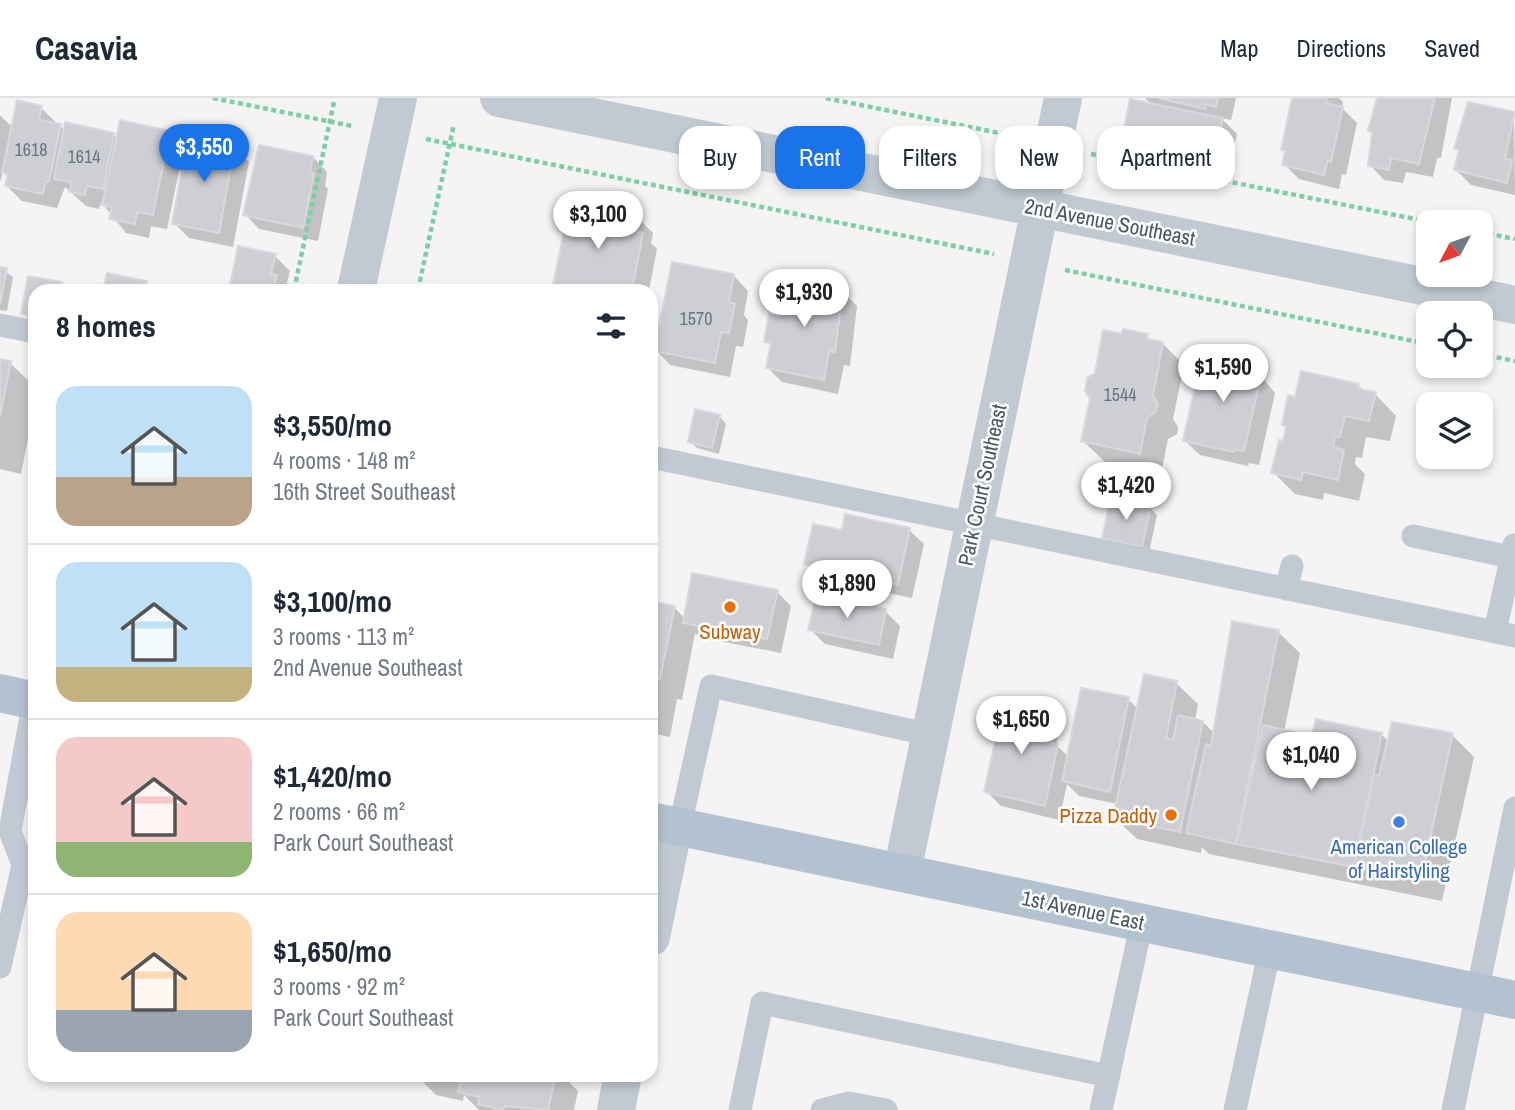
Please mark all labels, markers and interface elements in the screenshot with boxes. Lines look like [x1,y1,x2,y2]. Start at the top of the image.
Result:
text: Casavia [35,26,137,70]
text: Map [1220,32,1258,64]
text: Directions [1296,32,1386,64]
text: Saved [1424,32,1480,64]
pin: $3,550 [147,125,261,184]
chip: Buy [679,126,761,189]
chip: Rent [775,126,865,189]
chip: Filters [879,126,981,189]
chip: New [995,126,1083,189]
chip: Apartment [1097,126,1235,189]
text: $3,550 [175,131,233,162]
house number: 1618 [15,137,47,162]
house number: 1614 [68,144,100,169]
street label: 2nd Avenue Southeast [1022,191,1198,253]
pin: $3,100 [541,192,655,251]
text: $3,100 [569,198,627,229]
north arrow [1416,210,1493,287]
map controls [1416,210,1493,469]
pin: $1,930 [747,270,861,329]
text: $1,930 [775,276,833,307]
button: locate [1416,301,1493,378]
text: 8 homes [56,306,156,346]
house number: 1570 [680,306,712,331]
icon: filters [592,307,630,345]
pin: $1,590 [1166,344,1280,404]
text: $1,590 [1194,351,1252,382]
house number: 1544 [1104,382,1136,407]
button: layers [1416,392,1493,469]
street label: Park Court Southeast [951,401,1013,569]
text: $3,550/mo [273,405,392,445]
icon: home [112,414,196,498]
text: 4 rooms · 148 m² [273,445,416,476]
pin: $1,420 [1069,462,1183,522]
text: $1,420 [1097,469,1155,500]
text: 16th Street Southeast [273,476,455,507]
pin: $1,890 [790,560,904,620]
text: $1,890 [818,567,876,598]
text: $3,100/mo [273,581,392,621]
icon: home [112,590,196,674]
marker: Subway [722,599,738,615]
place label: Subway [699,617,761,646]
text: 3 rooms · 113 m² [273,621,414,652]
text: 2nd Avenue Southeast [273,652,463,683]
pin: $1,650 [964,696,1078,756]
text: $1,650 [992,703,1050,734]
pin: $1,040 [1254,732,1368,792]
text: $1,040 [1282,739,1340,770]
text: $1,420/mo [273,756,392,796]
icon: home [112,765,196,849]
text: 2 rooms · 66 m² [273,796,405,827]
place label: Pizza Daddy [1059,801,1157,830]
marker: Pizza Daddy [1163,807,1179,823]
marker: American College of Hairstyling [1391,814,1407,830]
text: Park Court Southeast [273,827,453,858]
place label: American College of Hairstyling [1330,832,1467,885]
street label: 1st Avenue East [1019,883,1147,937]
text: $1,650/mo [273,931,392,971]
icon: home [112,940,196,1024]
text: 3 rooms · 92 m² [273,971,405,1002]
text: Park Court Southeast [273,1002,453,1033]

